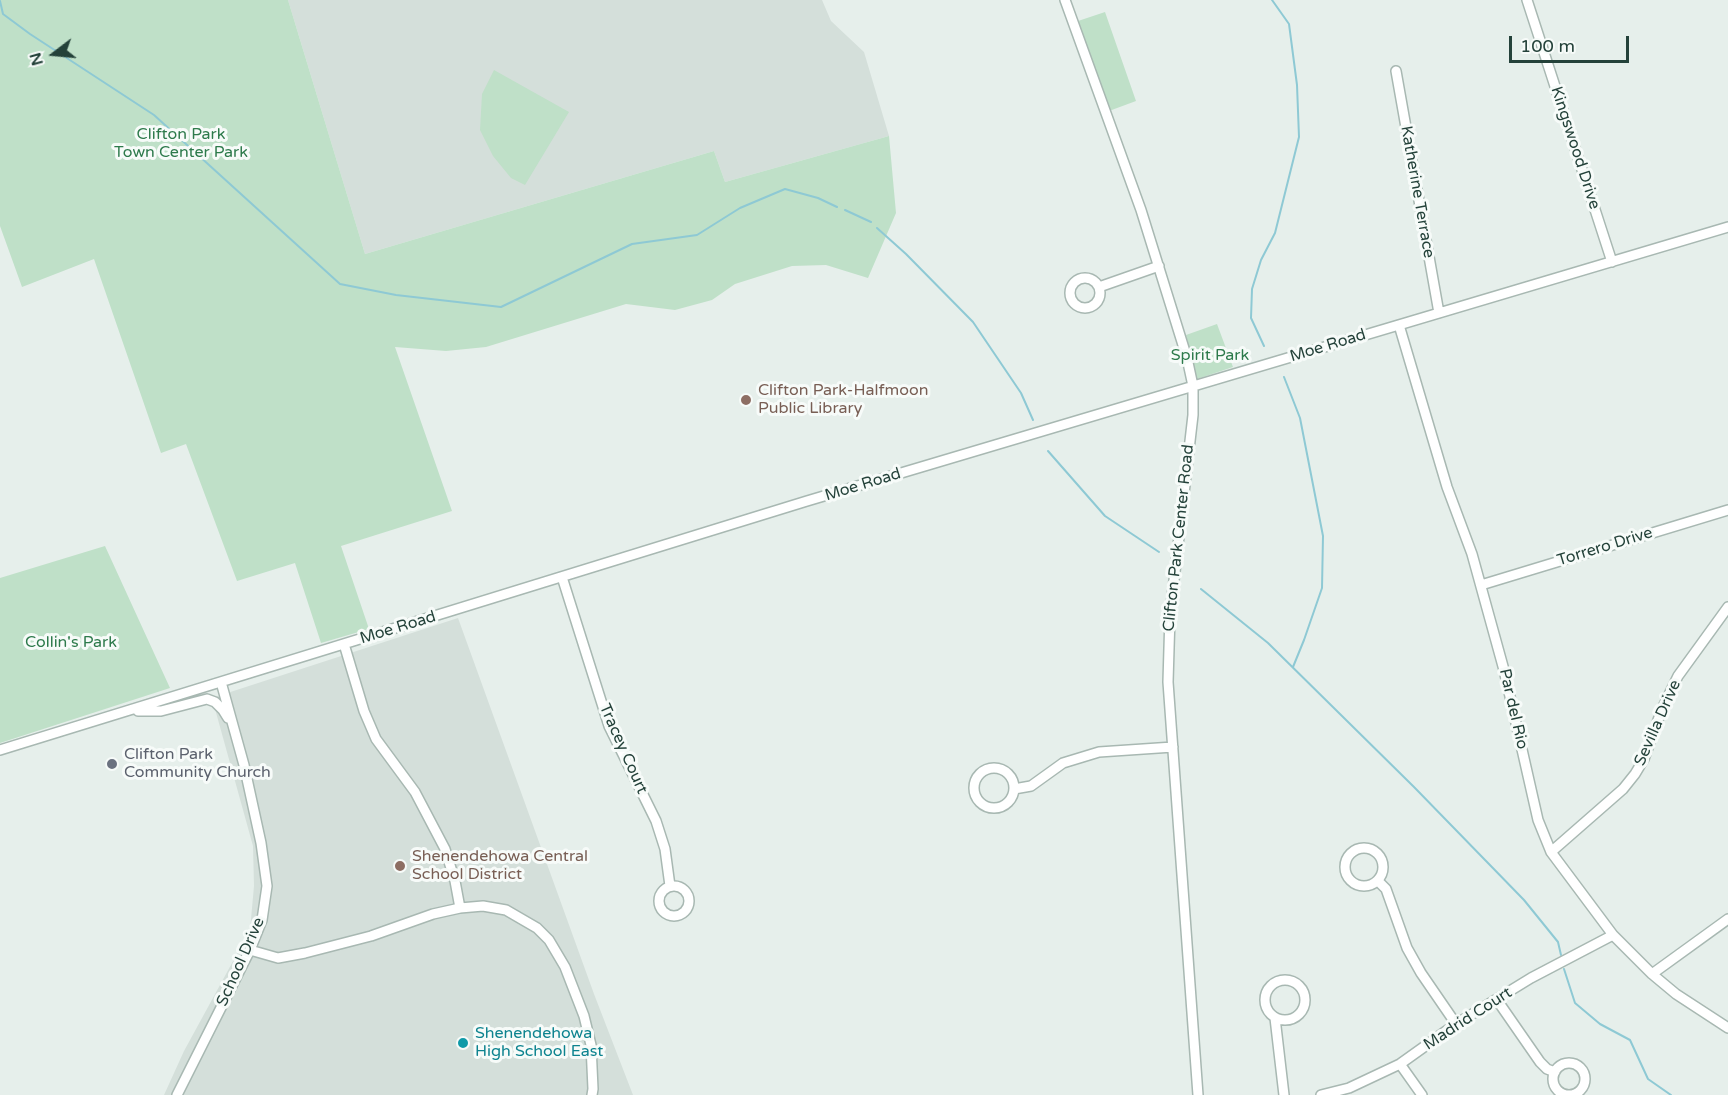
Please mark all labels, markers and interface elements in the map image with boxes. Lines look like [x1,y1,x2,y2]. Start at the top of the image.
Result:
north arrow [24,24,84,84]
scale bar [1512,24,1632,62]
text: 100 m [1520,35,1575,57]
text: N [25,50,48,68]
street label: Kingswood Drive [1546,84,1604,212]
street label: Katherine Terrace [1396,124,1438,260]
park label: Clifton Park Town Center Park [114,125,248,163]
street label: Moe Road [1288,325,1368,367]
park label: Spirit Park [1171,346,1249,366]
place label: Clifton Park-Halfmoon Public Library [758,381,928,419]
marker: Clifton Park-Halfmoon Public Library [739,393,753,407]
street label: Clifton Park Center Road [1160,443,1198,633]
street label: Moe Road [823,464,903,506]
street label: Torrero Drive [1555,523,1655,571]
street label: Moe Road [358,607,438,649]
park label: Collin's Park [25,633,117,653]
street label: Par del Rio [1494,667,1532,751]
street label: Sevilla Drive [1631,677,1685,769]
street label: Tracey Court [595,701,651,797]
place label: Clifton Park Community Church [124,745,271,783]
marker: Clifton Park Community Church [105,757,119,771]
place label: Shenendehowa Central School District [412,847,588,885]
marker: Shenendehowa Central School District [393,859,407,873]
street label: School Drive [213,915,269,1009]
street label: Madrid Court [1420,983,1516,1055]
place label: Shenendehowa High School East [475,1024,603,1062]
marker: Shenendehowa High School East [456,1036,470,1050]

